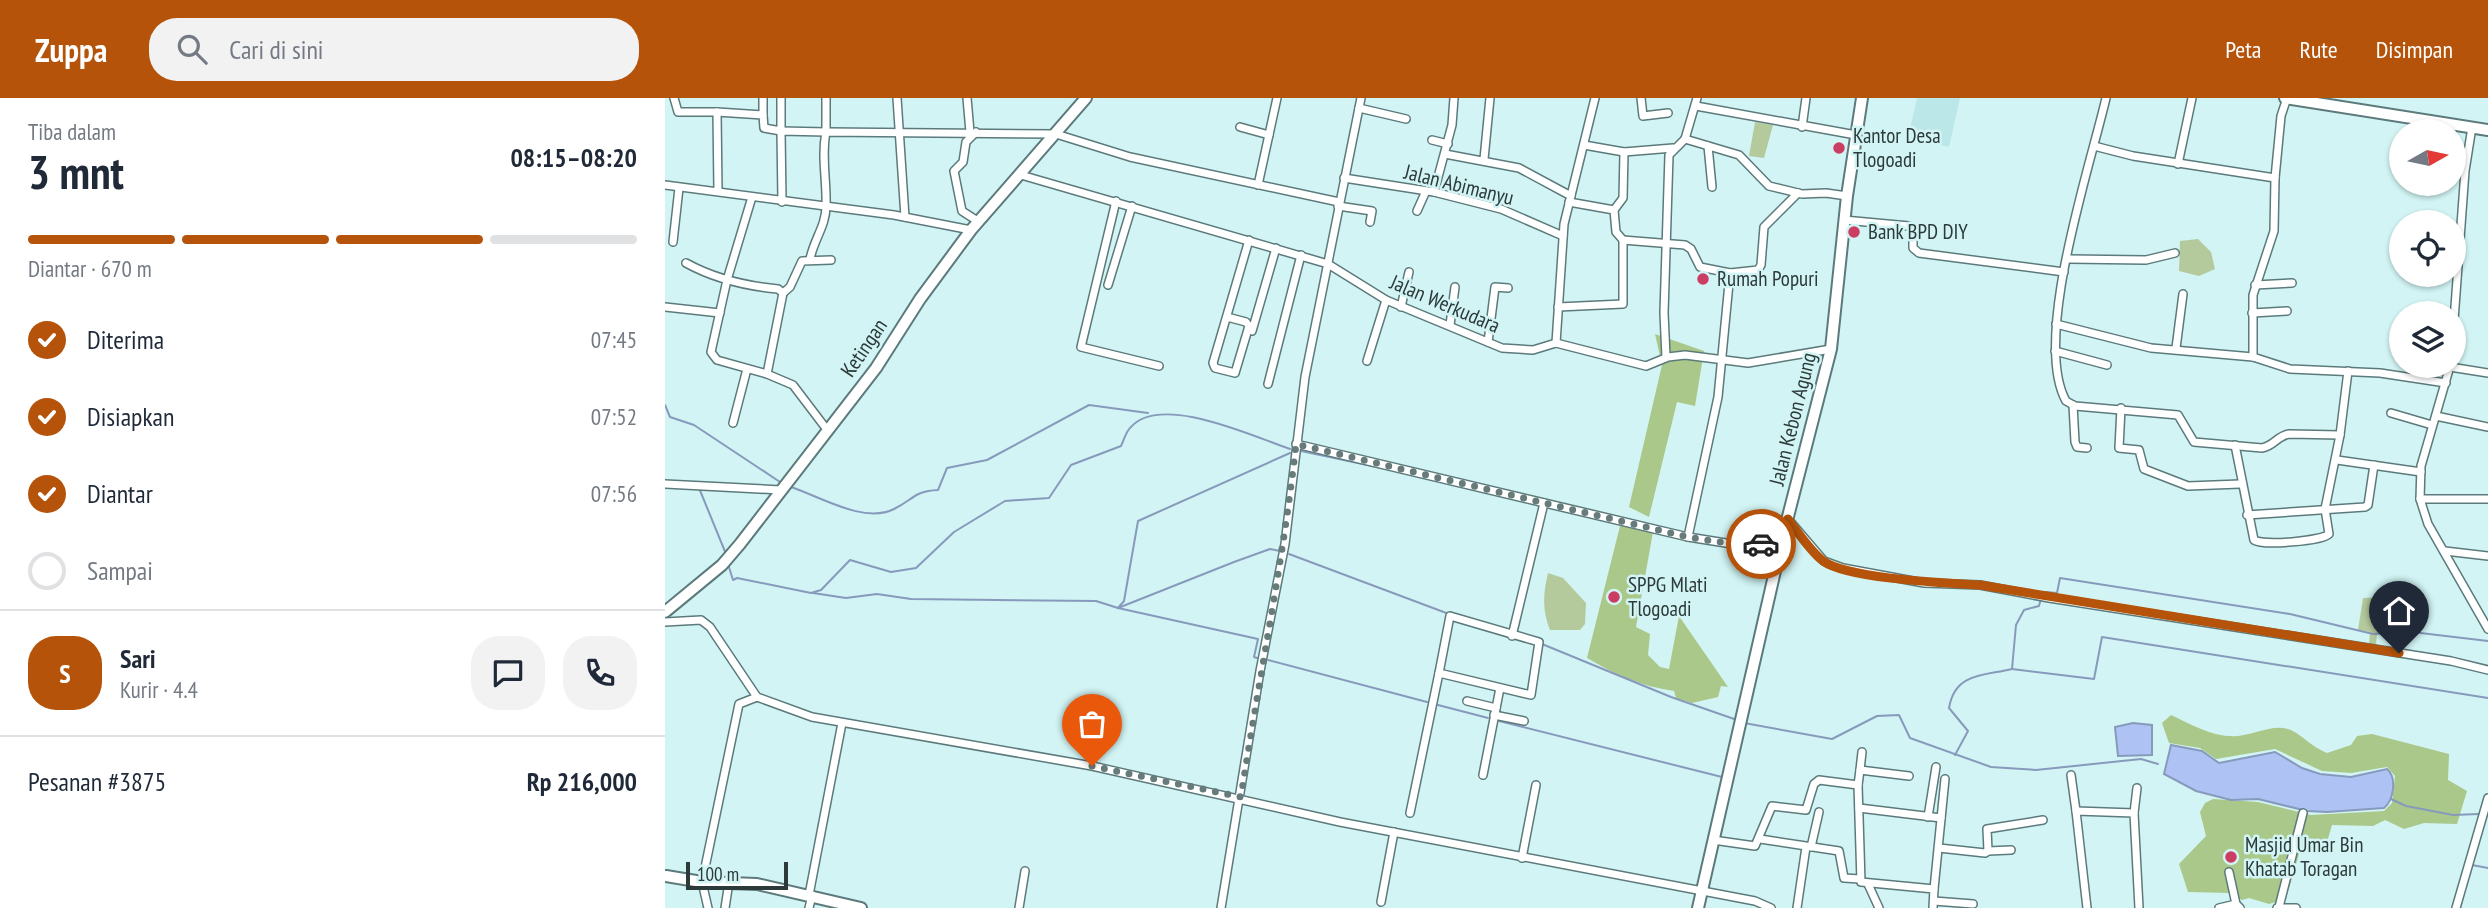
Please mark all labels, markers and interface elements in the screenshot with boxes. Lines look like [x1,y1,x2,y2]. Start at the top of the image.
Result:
search box [149,18,639,81]
text: Zuppa [35,28,107,71]
icon: search [173,30,211,68]
text: Cari di sini [229,33,324,66]
text: Peta [2225,34,2261,65]
text: Rute [2299,34,2338,65]
text: Disimpan [2376,34,2453,65]
text: Tiba dalam [28,117,116,146]
north arrow [2389,119,2466,196]
map controls [2389,119,2466,378]
place label: Kantor Desa Tlogoadi [1853,122,1941,173]
marker: Kantor Desa Tlogoadi [1831,140,1847,156]
text: 08:15–08:20 [510,141,637,174]
text: 3 mnt [28,142,124,202]
street label: Jalan Abimanyu [1401,158,1517,211]
button: locate [2389,210,2466,287]
place label: Bank BPD DIY [1868,218,1968,245]
marker: Bank BPD DIY [1846,224,1862,240]
text: Diantar · 670 m [28,254,152,283]
place label: Rumah Popuri [1717,265,1818,292]
street label: Jalan Werkudara [1385,268,1504,339]
marker: Rumah Popuri [1695,271,1711,287]
button: layers [2389,301,2466,378]
street label: Ketingan [834,313,893,382]
icon: check [28,321,66,359]
text: Diterima [87,323,164,356]
text: 07:45 [591,325,637,354]
street label: Jalan Kebon Agung [1763,350,1822,489]
icon: check [28,398,66,436]
text: Disiapkan [87,400,174,433]
text: 07:52 [591,402,637,431]
icon: check [28,475,66,513]
text: Diantar [87,477,153,510]
text: 07:56 [591,479,637,508]
courier [1726,509,1796,579]
icon: car [1742,525,1780,563]
text: Sampai [87,554,153,587]
place label: SPPG Mlati Tlogoadi [1628,571,1707,622]
pin [2369,581,2429,653]
marker: SPPG Mlati Tlogoadi [1606,589,1622,605]
icon: home [2380,592,2418,630]
button: chat [471,636,545,710]
button: phone [563,636,637,710]
text: Sari [120,642,156,675]
text: S [59,657,71,690]
text: Kurir · 4.4 [120,675,198,704]
pin [1062,694,1122,766]
icon: bag [1073,705,1111,743]
text: Pesanan #3875 [28,765,166,798]
text: Rp 216,000 [527,765,637,798]
place label: Masjid Umar Bin Khatab Toragan [2245,831,2363,882]
marker: Masjid Umar Bin Khatab Toragan [2223,849,2239,865]
scale bar [686,859,787,891]
text: 100 m [697,862,739,886]

